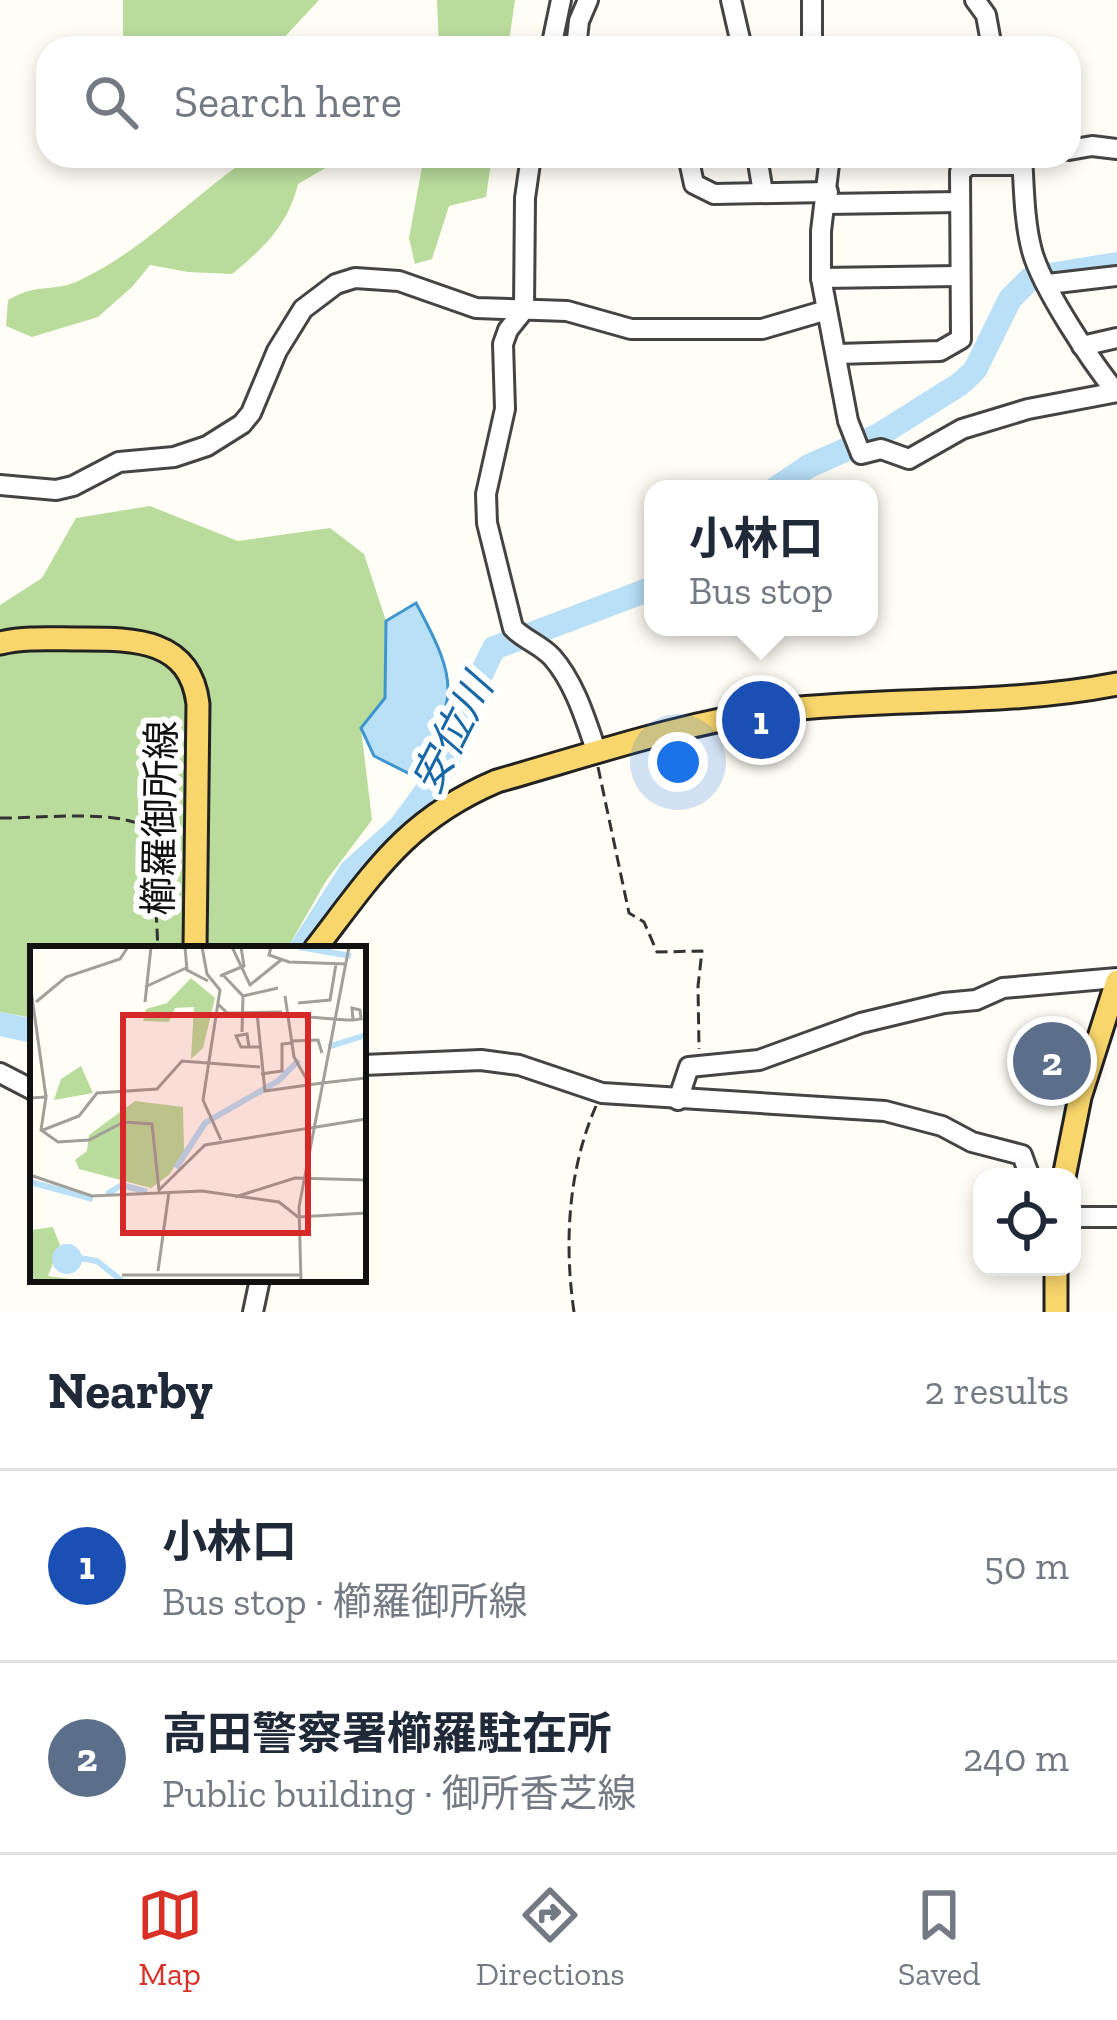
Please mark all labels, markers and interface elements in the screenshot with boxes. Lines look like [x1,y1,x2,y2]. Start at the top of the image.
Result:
search box [36,36,1081,168]
icon: search [78,69,144,135]
text: Search here [174,75,402,129]
popup [644,480,878,636]
text: 小林口 [689,512,824,566]
text: Bus stop [689,567,833,614]
water label: 安位川 [401,663,505,802]
pin: 1 [722,675,800,765]
street label: 櫛羅御所線 [135,720,185,916]
your location [648,732,708,792]
inset map [30,946,366,1282]
pin: 2 [1013,1016,1091,1106]
map controls [973,1168,1081,1276]
button: locate [973,1168,1081,1276]
text: Nearby [48,1360,213,1421]
text: 2 results [924,1367,1069,1414]
text: 小林口 [162,1515,297,1569]
text: 1 [79,1542,95,1589]
text: 50 m [984,1542,1069,1589]
text: Bus stop · 櫛羅御所線 [162,1578,528,1625]
text: 高田警察署櫛羅駐在所 [162,1707,612,1761]
text: 2 [77,1734,97,1781]
text: 240 m [963,1734,1069,1781]
text: Public building · 御所香芝線 [162,1770,637,1817]
tab: Map [137,1882,203,1993]
tab: Directions [476,1882,625,1993]
tab: Saved [898,1882,980,1993]

